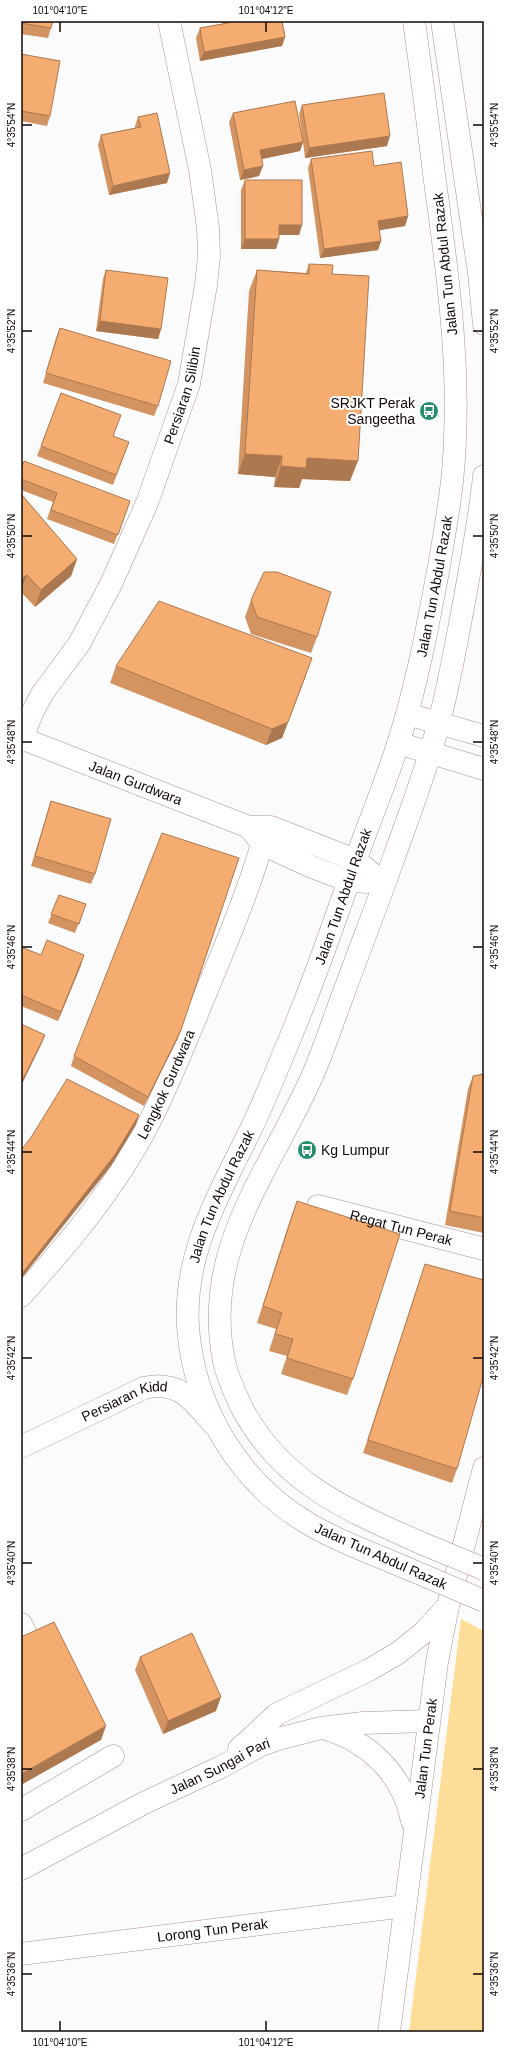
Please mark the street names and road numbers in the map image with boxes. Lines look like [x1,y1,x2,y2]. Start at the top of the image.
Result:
street label: Jalan Tun Abdul Razak [429,191,460,336]
street label: Persiaran Silibin [160,345,203,446]
street label: Jalan Tun Abdul Razak [413,514,455,658]
street label: Jalan Gurdwara [87,757,185,808]
street label: Jalan Tun Abdul Razak [312,825,375,967]
street label: Lengkok Gurdwara [134,1027,198,1142]
street label: Jalan Tun Abdul Razak [186,1126,258,1264]
street label: Regat Tun Perak [348,1207,455,1249]
street label: Persiaran Kidd [79,1378,168,1425]
street label: Jalan Tun Abdul Razak [312,1520,451,1593]
street label: Jalan Tun Perak [411,1696,440,1800]
street label: Jalan Sungai Pari [167,1735,272,1798]
street label: Lorong Tun Perak [156,1915,270,1945]

